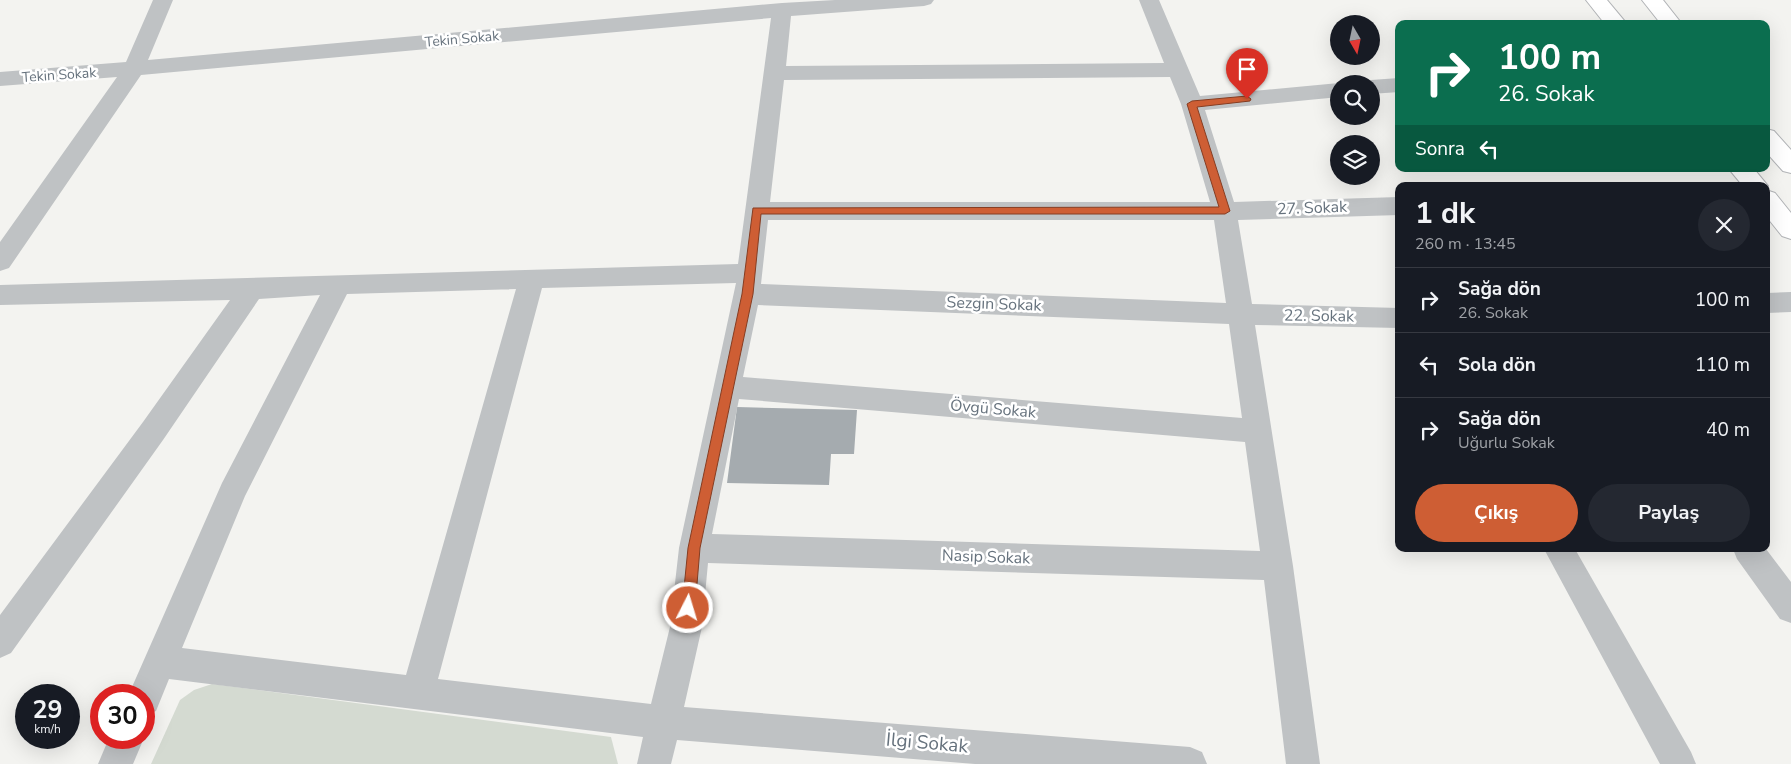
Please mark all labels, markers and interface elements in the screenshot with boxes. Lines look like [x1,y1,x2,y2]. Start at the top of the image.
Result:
north arrow [1330,15,1380,65]
map controls [1330,15,1380,185]
street label: Tekin Sokak [424,26,501,52]
text: 100 m [1498,34,1601,81]
icon: right [1415,40,1480,105]
pin [1226,48,1268,99]
icon: arrive [1233,55,1261,83]
street label: Tekin Sokak [21,63,98,87]
button: search [1330,75,1380,125]
text: 26. Sokak [1498,79,1594,109]
button: layers [1330,135,1380,185]
icon: left [1475,135,1503,163]
text: Sonra [1415,136,1465,162]
text: 1 dk [1415,193,1475,234]
street label: 27. Sokak [1277,196,1348,220]
button: close [1698,199,1750,251]
text: 260 m · 13:45 [1415,233,1516,255]
text: Sağa dön [1458,276,1541,302]
icon: right [1415,286,1443,314]
text: 100 m [1695,287,1750,313]
street label: Sezgin Sokak [946,291,1043,317]
text: 26. Sokak [1458,302,1528,324]
street label: 22. Sokak [1284,304,1355,328]
icon: left [1415,351,1443,379]
text: Sola dön [1458,352,1536,378]
text: 110 m [1695,352,1750,378]
street label: Övgü Sokak [949,394,1038,424]
text: Sağa dön [1458,406,1541,432]
icon: right [1415,416,1443,444]
text: 40 m [1706,417,1750,443]
text: Uğurlu Sokak [1458,432,1555,454]
button: Çıkış [1415,484,1578,542]
button: Paylaş [1588,484,1750,542]
street label: Nasip Sokak [941,544,1032,570]
position arrow [661,581,713,633]
speed limit sign: 30 [90,684,155,749]
text: 29 [32,693,63,727]
text: km/h [34,721,61,737]
street label: İlgi Sokak [885,726,969,760]

